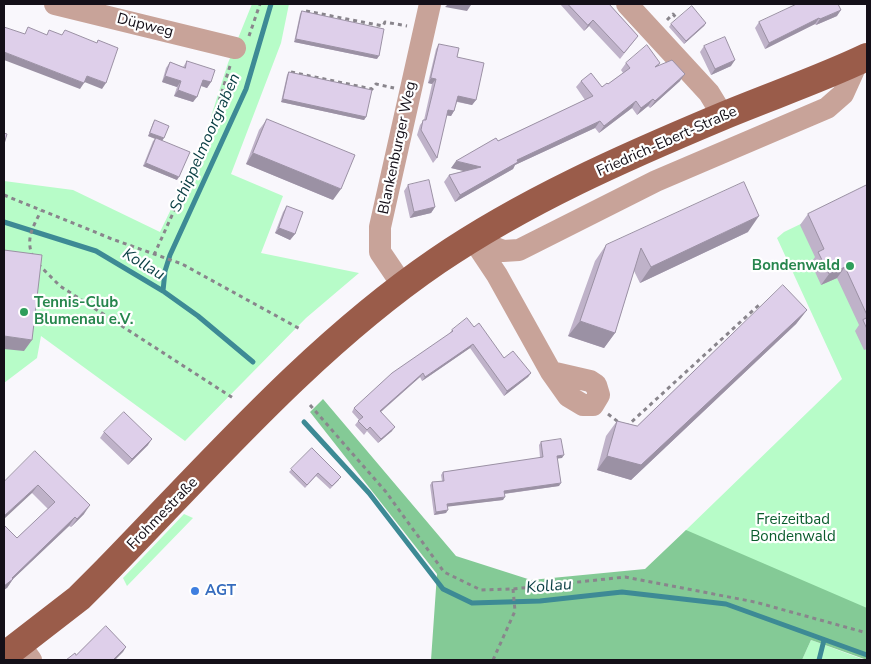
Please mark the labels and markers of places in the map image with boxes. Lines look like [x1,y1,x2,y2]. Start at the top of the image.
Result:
place label: Bondenwald [752,257,840,275]
marker: Bondenwald [844,260,856,272]
place label: Tennis-Club Blumenau e.V. [34,294,133,329]
marker: Tennis-Club Blumenau e.V. [18,306,30,318]
place label: AGT [205,582,236,600]
marker: AGT [189,585,201,597]

